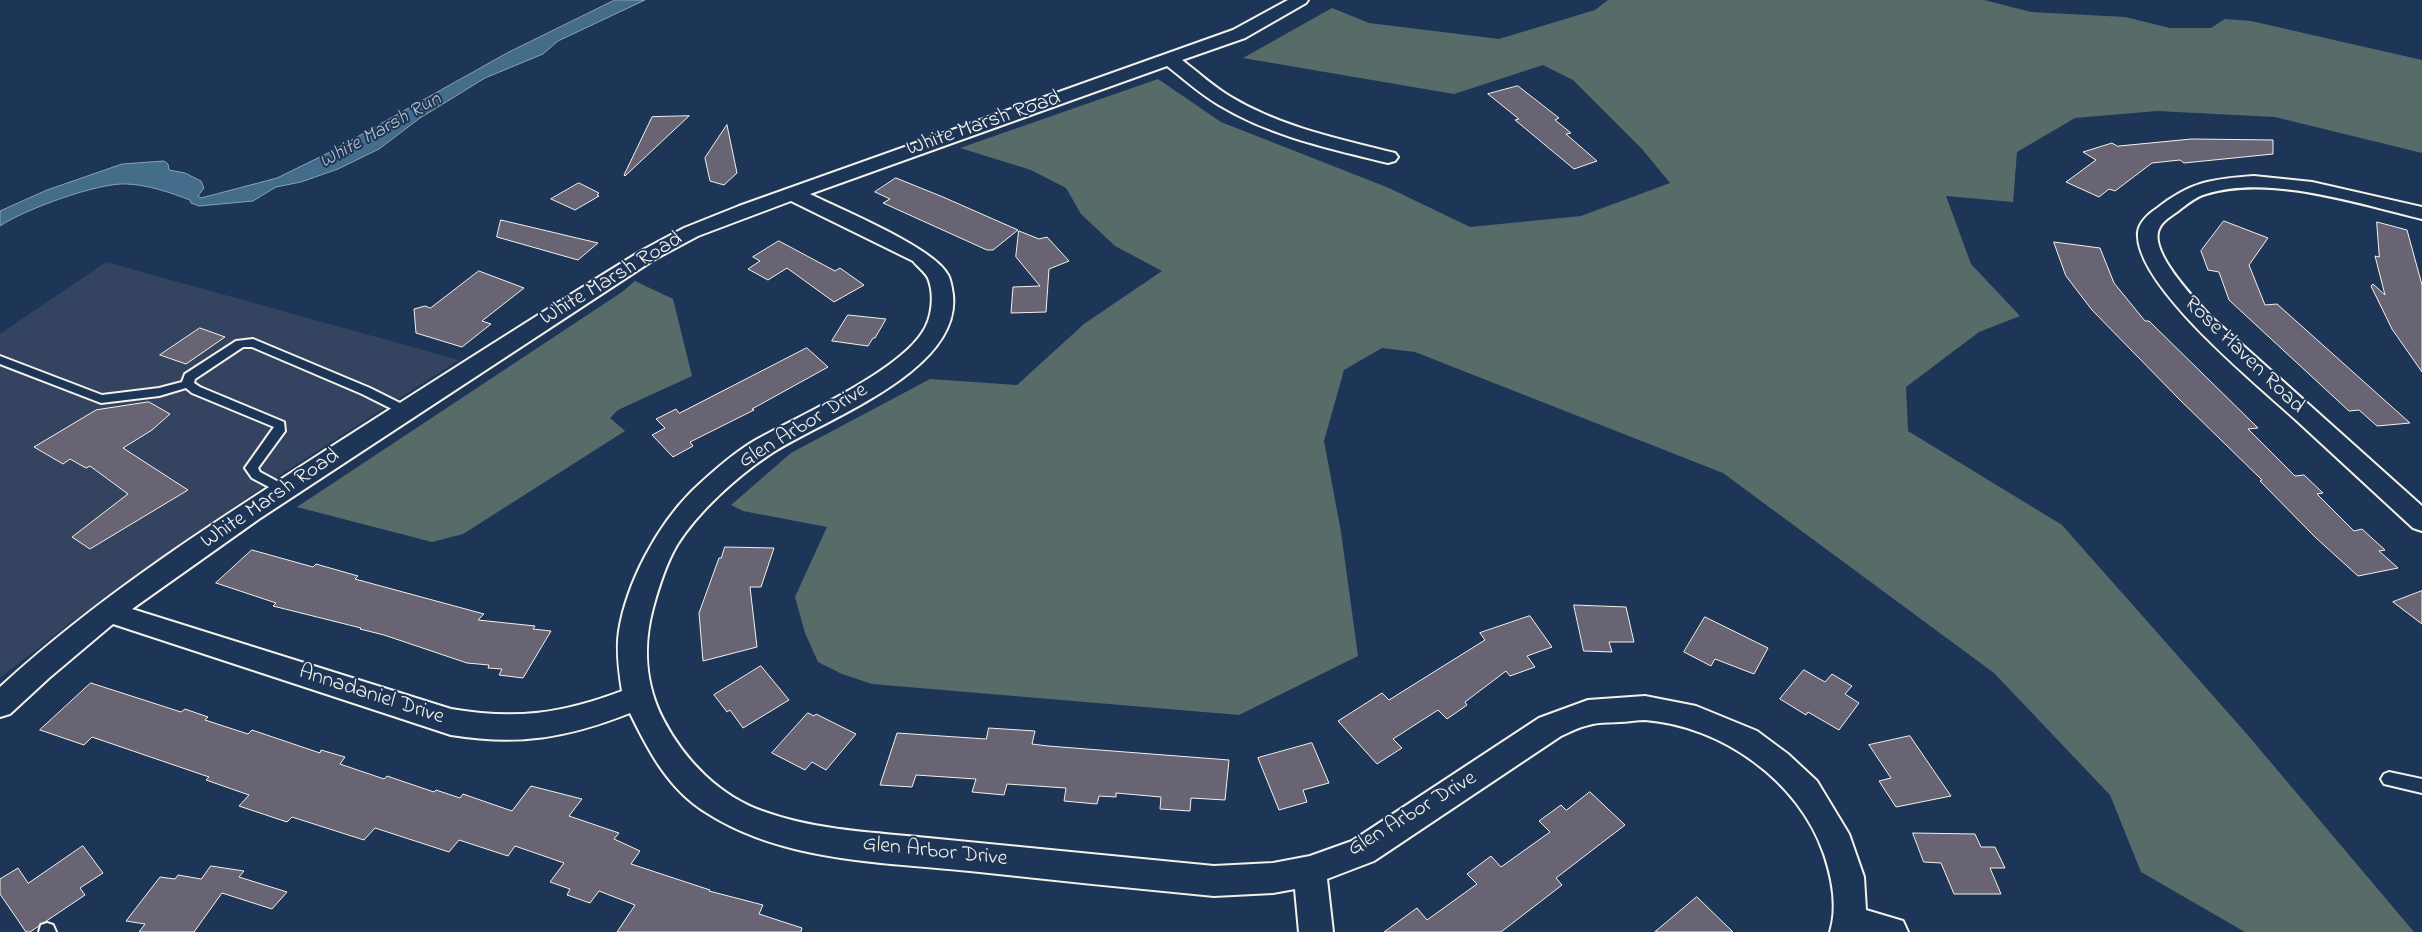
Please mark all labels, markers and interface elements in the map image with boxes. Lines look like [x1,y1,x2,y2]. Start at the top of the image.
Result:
street label: White Marsh Road [903,86,1065,164]
water label: White Marsh Run [316,89,446,175]
street label: White Marsh Road [536,227,688,333]
street label: Rose Haven Road [2177,292,2309,420]
street label: Glen Arbor Drive [735,378,873,476]
street label: White Marsh Road [197,444,345,556]
street label: Annadaniel Drive [295,660,447,732]
street label: Glen Arbor Drive [1344,766,1482,864]
street label: Glen Arbor Drive [861,832,1009,874]

